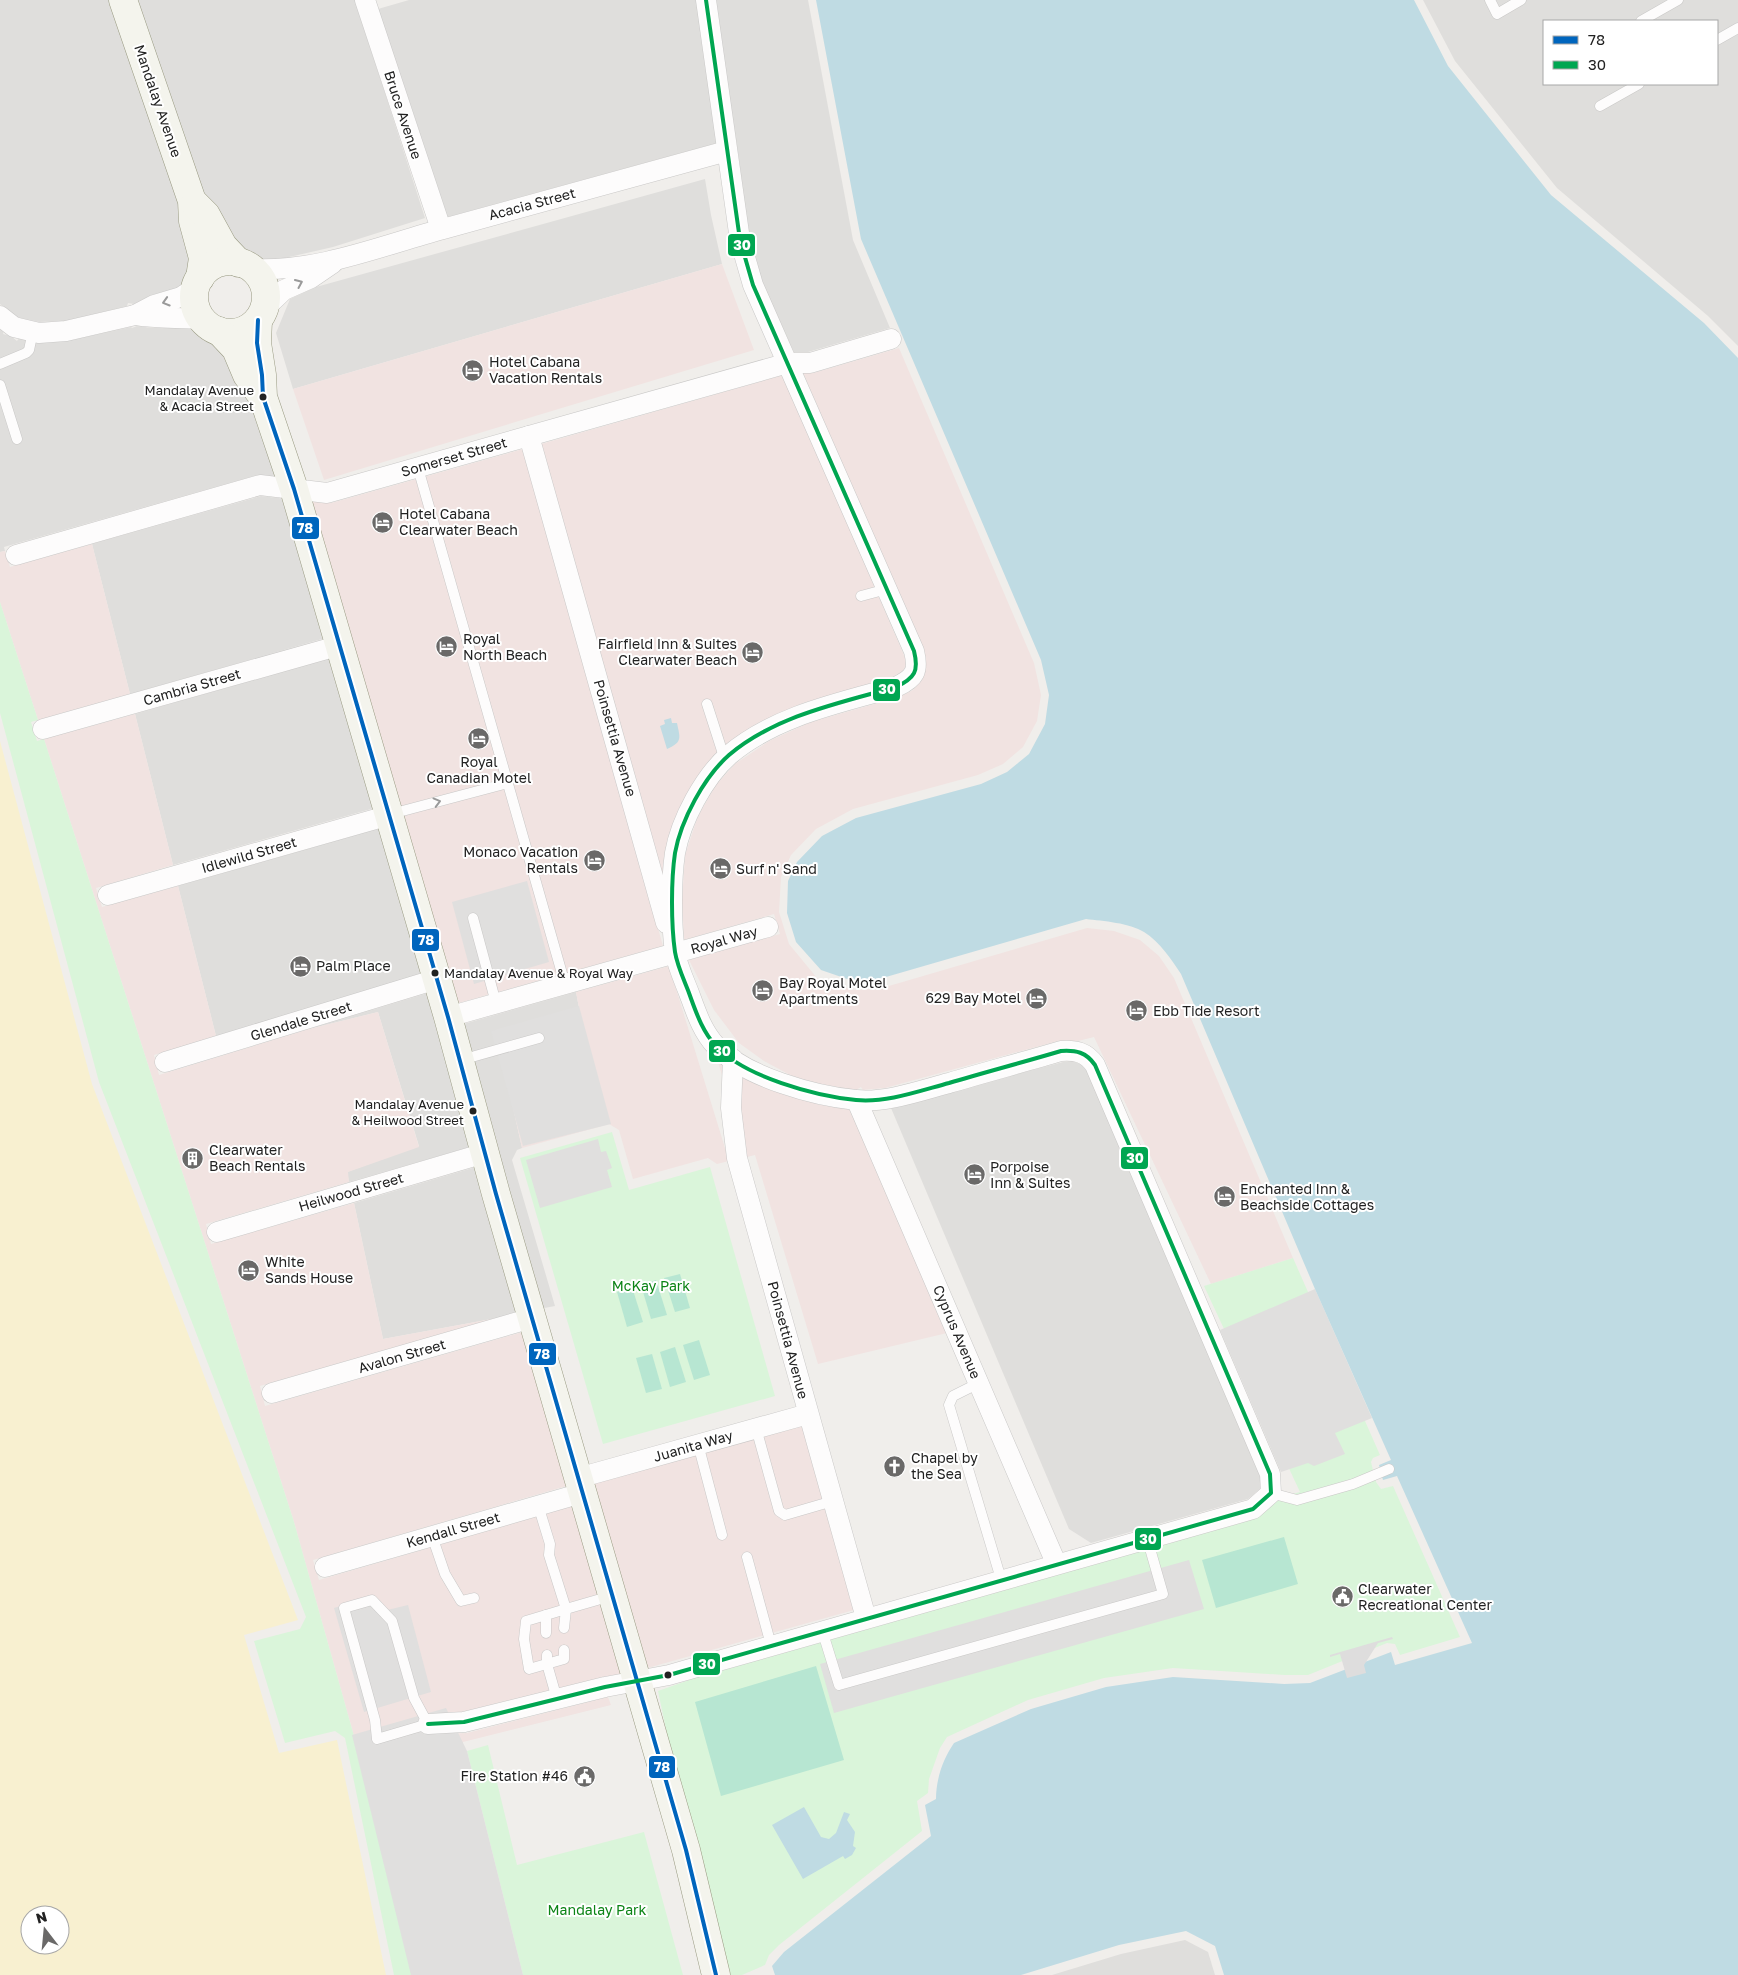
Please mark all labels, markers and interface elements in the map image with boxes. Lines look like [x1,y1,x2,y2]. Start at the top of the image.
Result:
legend [1543,20,1718,85]
text: 78 [1588,30,1605,48]
street label: Mandalay Avenue [131,42,186,159]
text: 30 [1588,55,1606,73]
street label: Bruce Avenue [381,68,426,161]
street label: Acacia Street [487,184,577,223]
line badge: 30 [727,233,756,257]
text: 30 [733,236,751,253]
one-way arrow [294,279,303,290]
one-way arrow [163,296,171,306]
place label: Hotel Cabana Vacation Rentals [489,353,602,386]
hotel icon: Hotel Cabana Vacation Rentals [461,358,485,382]
place label: Mandalay Avenue & Acacia Street [144,382,254,414]
marker: Mandalay Avenue & Acacia Street [258,392,268,402]
street label: Somerset Street [399,433,509,480]
place label: Hotel Cabana Clearwater Beach [399,505,518,538]
hotel icon: Hotel Cabana Clearwater Beach [371,510,395,534]
line badge: 78 [291,516,320,540]
text: 78 [297,519,313,536]
place label: Royal North Beach [463,630,547,663]
hotel icon: Royal North Beach [435,635,459,659]
place label: Fairfield Inn & Suites Clearwater Beach [598,635,737,668]
hotel icon: Fairfield Inn & Suites Clearwater Beach [741,640,765,664]
street label: Cambria Street [141,664,243,709]
street label: Poinsettia Avenue [591,677,640,798]
line badge: 30 [872,678,901,702]
text: 30 [878,680,896,697]
hotel icon: Royal Canadian Motel [467,727,491,751]
place label: Royal Canadian Motel [427,753,531,786]
one-way arrow [432,797,441,808]
street label: Idlewild Street [199,833,298,876]
place label: Monaco Vacation Rentals [463,843,578,876]
hotel icon: Monaco Vacation Rentals [582,848,606,872]
hotel icon: Surf n' Sand [708,857,732,881]
place label: Surf n' Sand [736,860,817,877]
street label: Royal Way [688,922,760,957]
line badge: 78 [411,928,440,952]
text: 78 [418,931,434,948]
hotel icon: Palm Place [288,954,312,978]
place label: Palm Place [316,957,391,974]
place label: Mandalay Avenue & Royal Way [444,965,634,981]
marker: Mandalay Avenue & Royal Way [430,968,440,978]
place label: Bay Royal Motel Apartments [779,974,887,1007]
hotel icon: Bay Royal Motel Apartments [751,979,775,1003]
hotel icon: 629 Bay Motel [1025,986,1049,1010]
place label: 629 Bay Motel [925,989,1021,1006]
street label: Glendale Street [248,997,353,1044]
hotel icon: Ebb Tide Resort [1125,999,1149,1023]
place label: Ebb Tide Resort [1153,1002,1260,1019]
line badge: 30 [708,1039,736,1063]
text: 30 [713,1042,731,1059]
place label: Mandalay Avenue & Heilwood Street [351,1096,464,1128]
marker: Mandalay Avenue & Heilwood Street [468,1106,478,1116]
place label: Clearwater Beach Rentals [209,1141,306,1174]
building icon: Clearwater Beach Rentals [181,1146,205,1170]
line badge: 30 [1120,1146,1149,1170]
text: 30 [1126,1149,1144,1166]
place label: Porpoise Inn & Suites [990,1158,1070,1191]
hotel icon: Porpoise Inn & Suites [962,1163,986,1187]
street label: Heilwood Street [296,1168,405,1215]
place label: Enchanted Inn & Beachside Cottages [1240,1180,1374,1213]
hotel icon: Enchanted Inn & Beachside Cottages [1212,1185,1236,1209]
place label: White Sands House [265,1253,353,1286]
hotel icon: White Sands House [237,1258,261,1282]
park label: McKay Park [612,1277,690,1294]
street label: Poinsettia Avenue [765,1279,812,1401]
street label: Cyprus Avenue [930,1282,985,1381]
street label: Avalon Street [356,1335,448,1376]
line badge: 78 [528,1342,557,1366]
text: 78 [534,1345,550,1362]
street label: Juanita Way [651,1426,735,1465]
place label: Chapel by the Sea [911,1449,978,1482]
church icon: Chapel by the Sea [883,1454,907,1478]
street label: Kendall Street [404,1508,502,1551]
line badge: 30 [1134,1527,1162,1551]
text: 30 [1139,1530,1157,1547]
place label: Clearwater Recreational Center [1358,1580,1492,1613]
public building icon: Clearwater Recreational Center [1330,1585,1354,1609]
line badge: 30 [692,1652,721,1676]
text: 30 [698,1655,716,1672]
unlabelled marker [663,1670,673,1680]
line badge: 78 [648,1755,676,1779]
text: 78 [654,1758,670,1775]
public building icon: Fire Station #46 [572,1764,596,1788]
place label: Fire Station #46 [461,1767,568,1784]
park label: Mandalay Park [548,1901,647,1918]
north arrow [20,1905,70,1955]
text: N [34,1907,49,1927]

